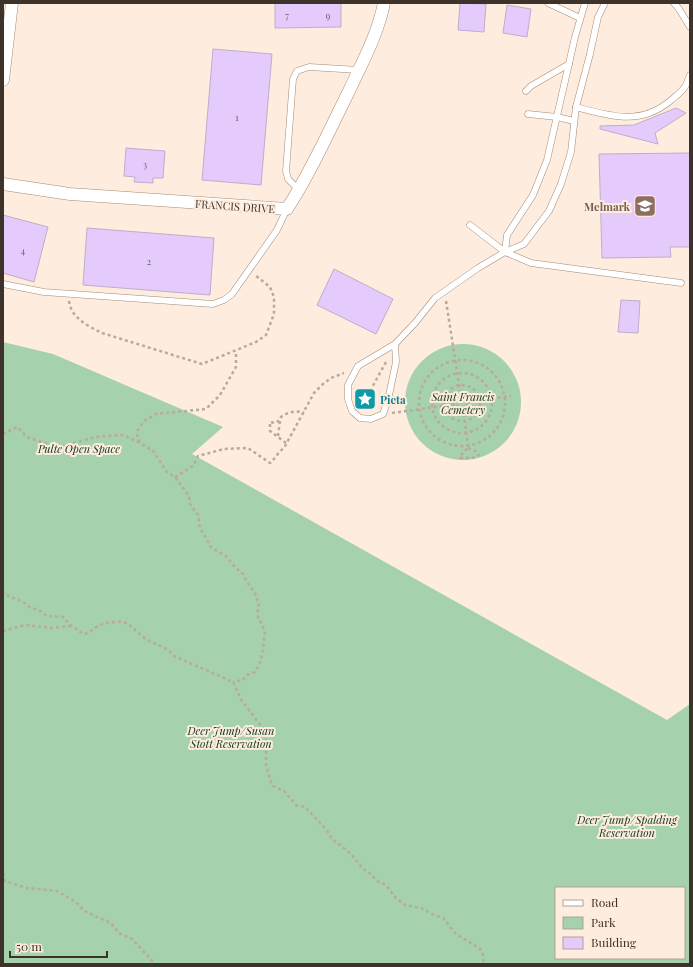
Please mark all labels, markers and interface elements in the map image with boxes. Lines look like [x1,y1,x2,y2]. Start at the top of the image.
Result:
house number: 7 [285,9,289,21]
house number: 9 [326,9,331,21]
house number: 1 [235,111,239,123]
house number: 3 [143,158,147,170]
school or university icon: Melmark [632,193,658,219]
street label: FRANCIS DRIVE [195,196,276,216]
place label: Melmark [584,199,631,214]
house number: 4 [21,244,26,256]
house number: 2 [147,255,151,267]
place icon: Pieta [352,386,378,412]
park label: Saint Francis Cemetery [430,389,495,417]
place label: Pieta [380,392,406,407]
park label: Pulte Open Space [37,441,120,456]
park label: Deer Jump/Susan Stott Reservation [187,723,274,751]
park label: Deer Jump/Spalding Reservation [576,812,678,840]
legend [555,887,685,959]
text: Road [591,894,618,910]
text: Park [591,914,616,930]
scale bar [10,933,107,959]
text: Building [591,934,637,950]
text: 50 m [16,938,42,954]

